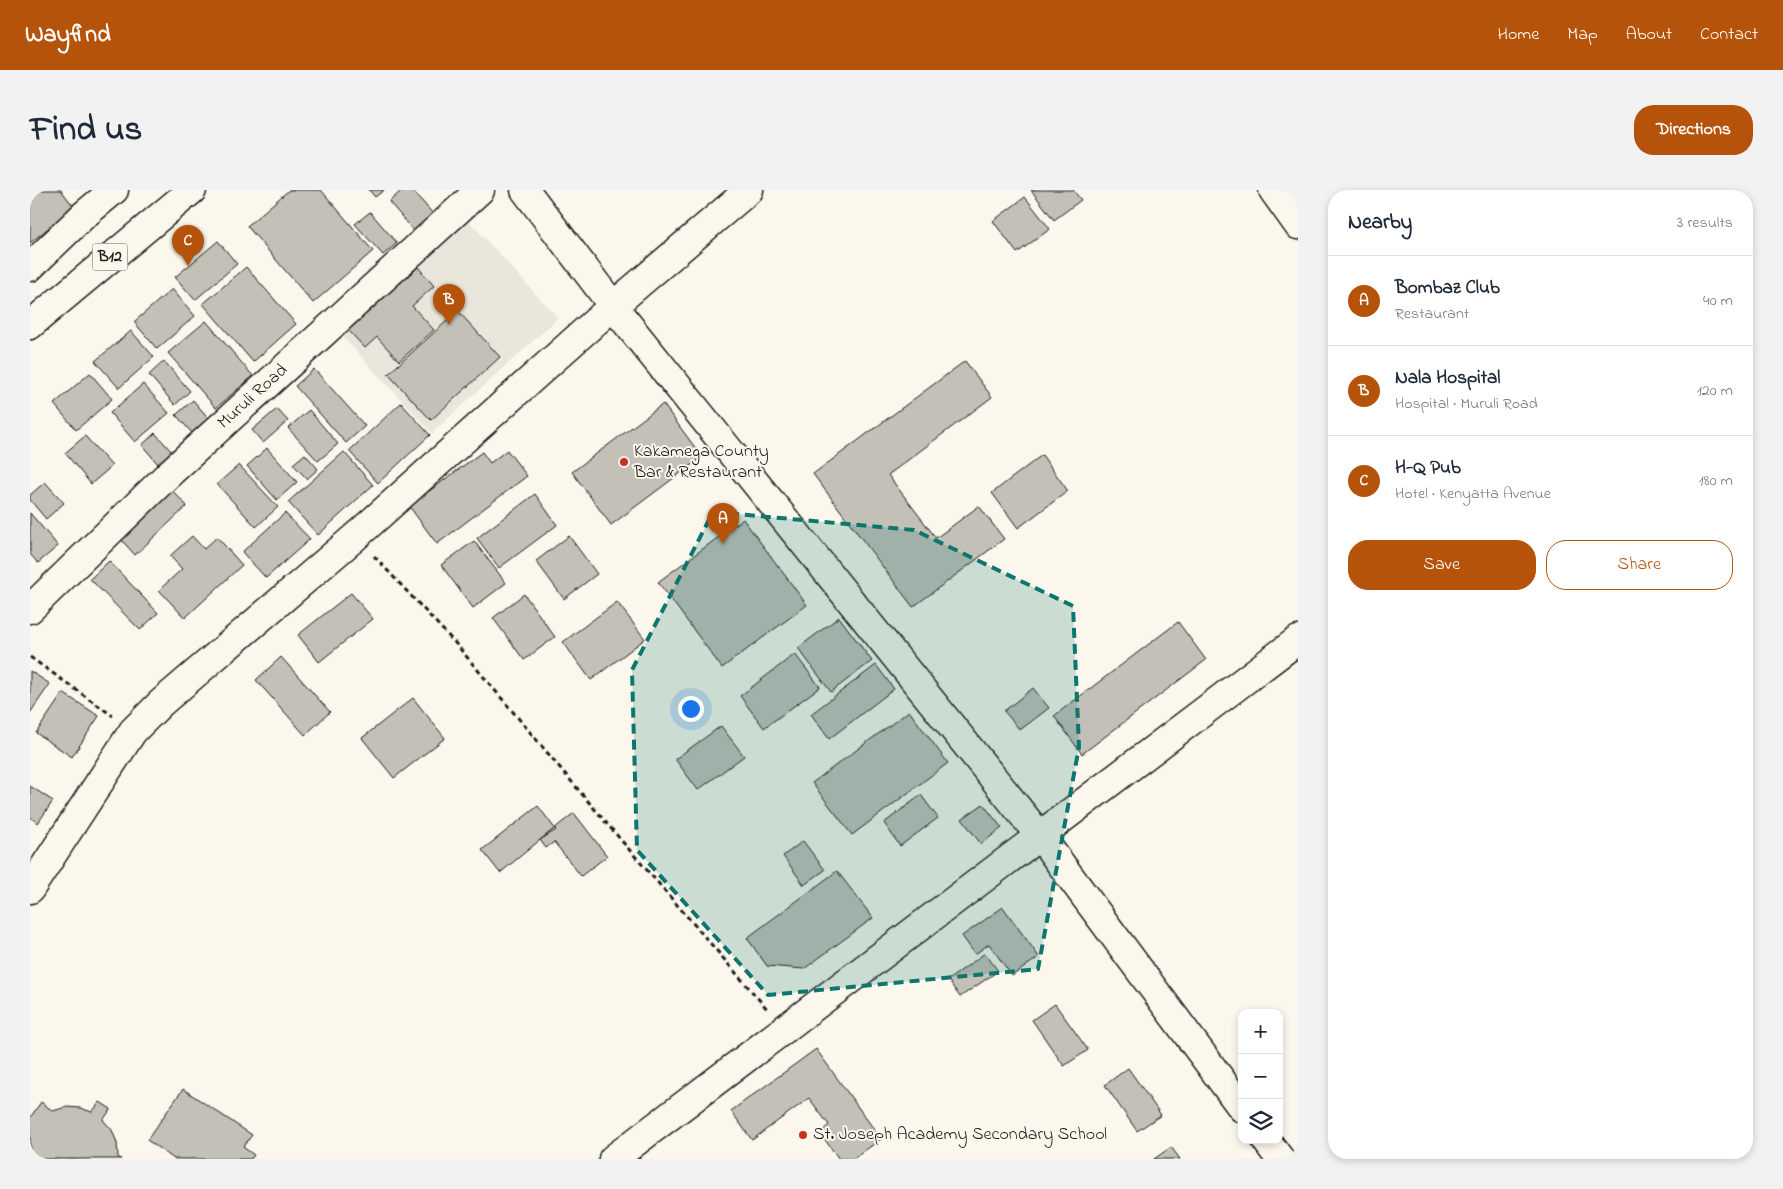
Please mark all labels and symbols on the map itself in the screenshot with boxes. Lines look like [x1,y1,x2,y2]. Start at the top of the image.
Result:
pin: C [172,225,204,266]
road number: B12 [92,244,128,270]
pin: B [433,284,465,325]
street label: Muruli Road [212,358,294,436]
place label: Kakamega County Bar & Restaurant [633,439,769,486]
marker: Kakamega County Bar & Restaurant [618,456,630,468]
pin: A [707,503,739,544]
your location [678,696,704,722]
place label: St. Joseph Academy Secondary School [813,1122,1107,1148]
marker: St. Joseph Academy Secondary School [797,1129,809,1141]

